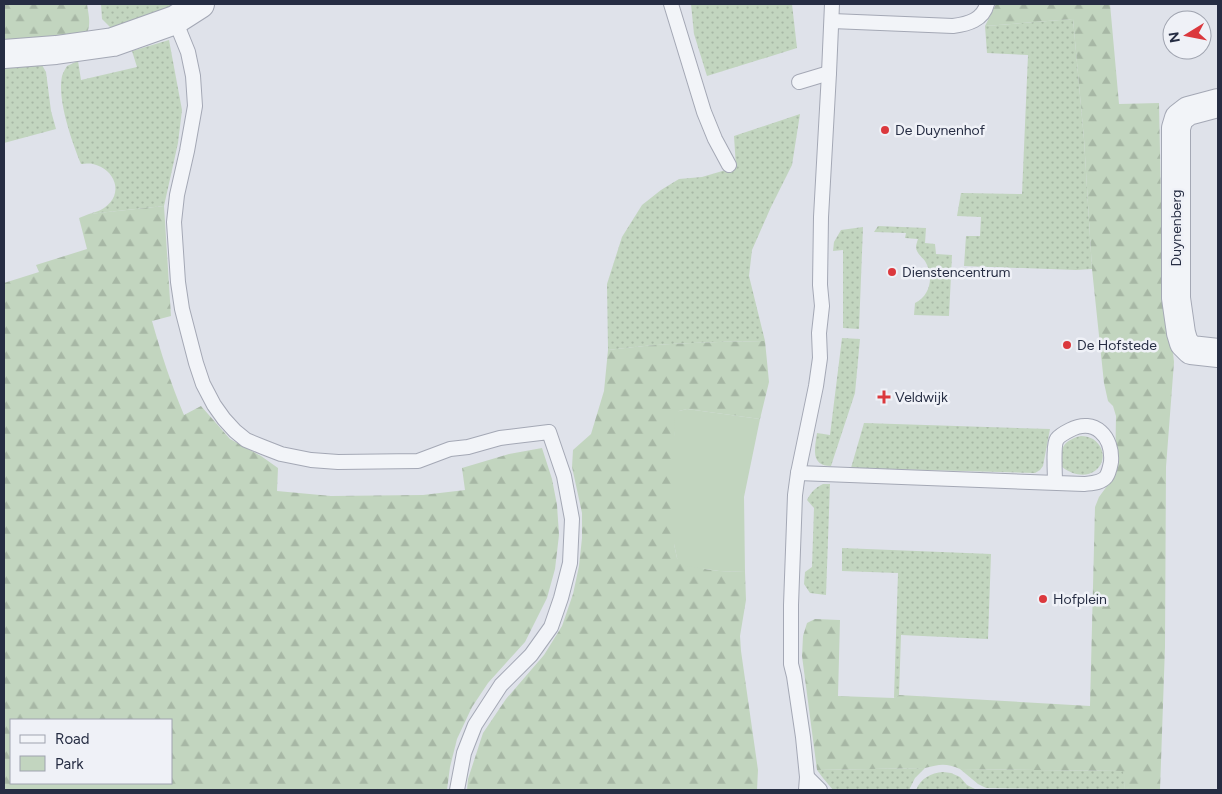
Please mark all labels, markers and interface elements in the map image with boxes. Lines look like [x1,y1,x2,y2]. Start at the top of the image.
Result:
north arrow [1162,10,1212,60]
text: N [1165,30,1184,44]
place label: De Duynenhof [895,122,986,139]
marker: De Duynenhof [879,124,891,136]
street label: Duynenberg [1168,190,1185,266]
place label: Dienstencentrum [902,264,1010,281]
marker: Dienstencentrum [886,266,898,278]
place label: De Hofstede [1077,337,1157,354]
marker: De Hofstede [1061,339,1073,351]
place label: Veldwijk [895,389,948,406]
marker: Veldwijk [877,390,891,404]
place label: Hofplein [1053,591,1107,608]
marker: Hofplein [1037,593,1049,605]
legend [10,719,172,784]
text: Road [55,730,90,748]
text: Park [55,755,84,773]

